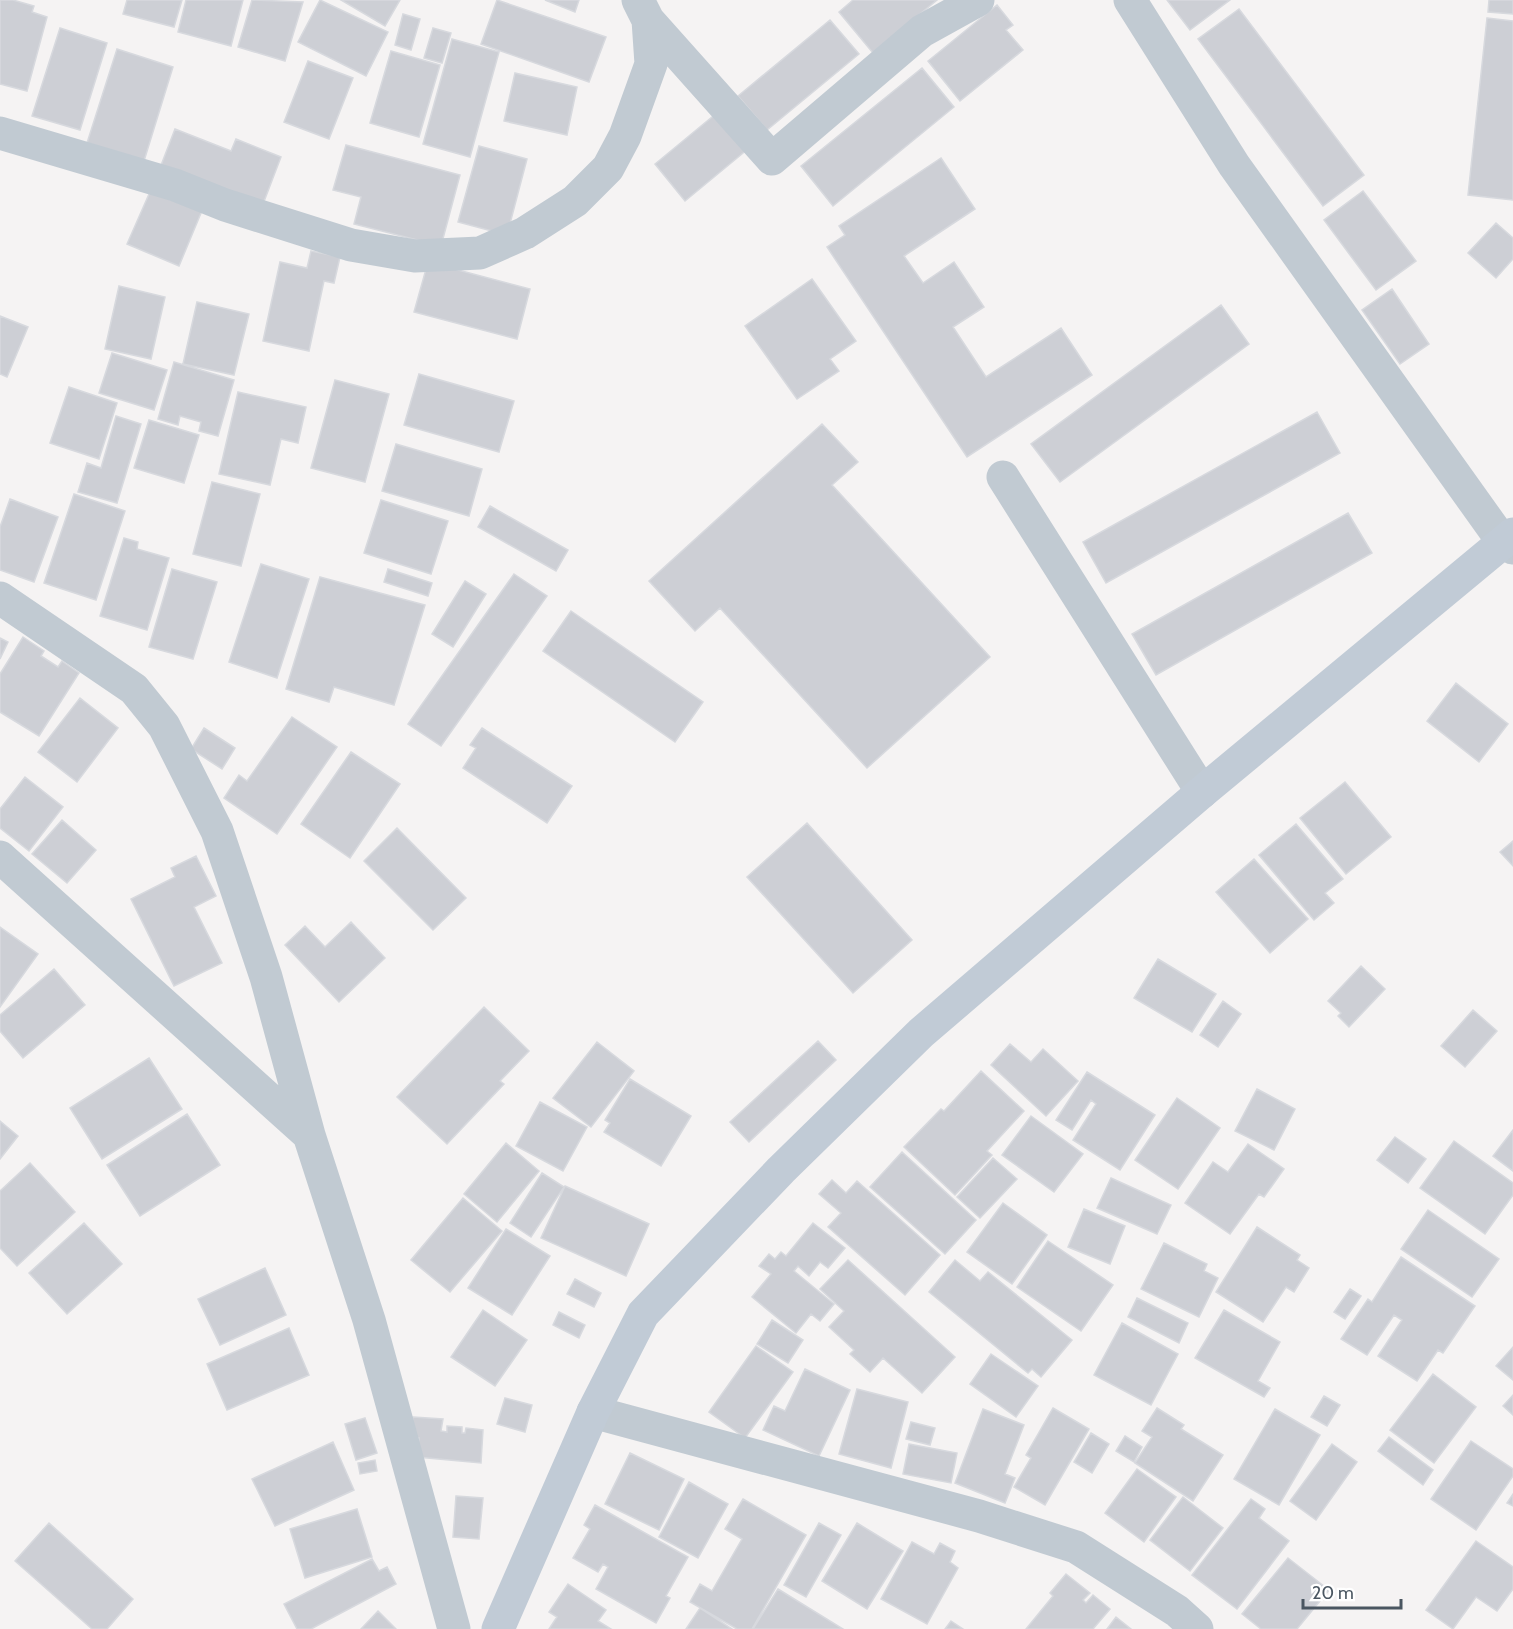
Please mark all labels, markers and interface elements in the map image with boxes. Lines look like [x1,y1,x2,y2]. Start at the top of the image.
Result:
scale bar [1303,1572,1400,1610]
text: 20 m [1312,1582,1354,1604]

